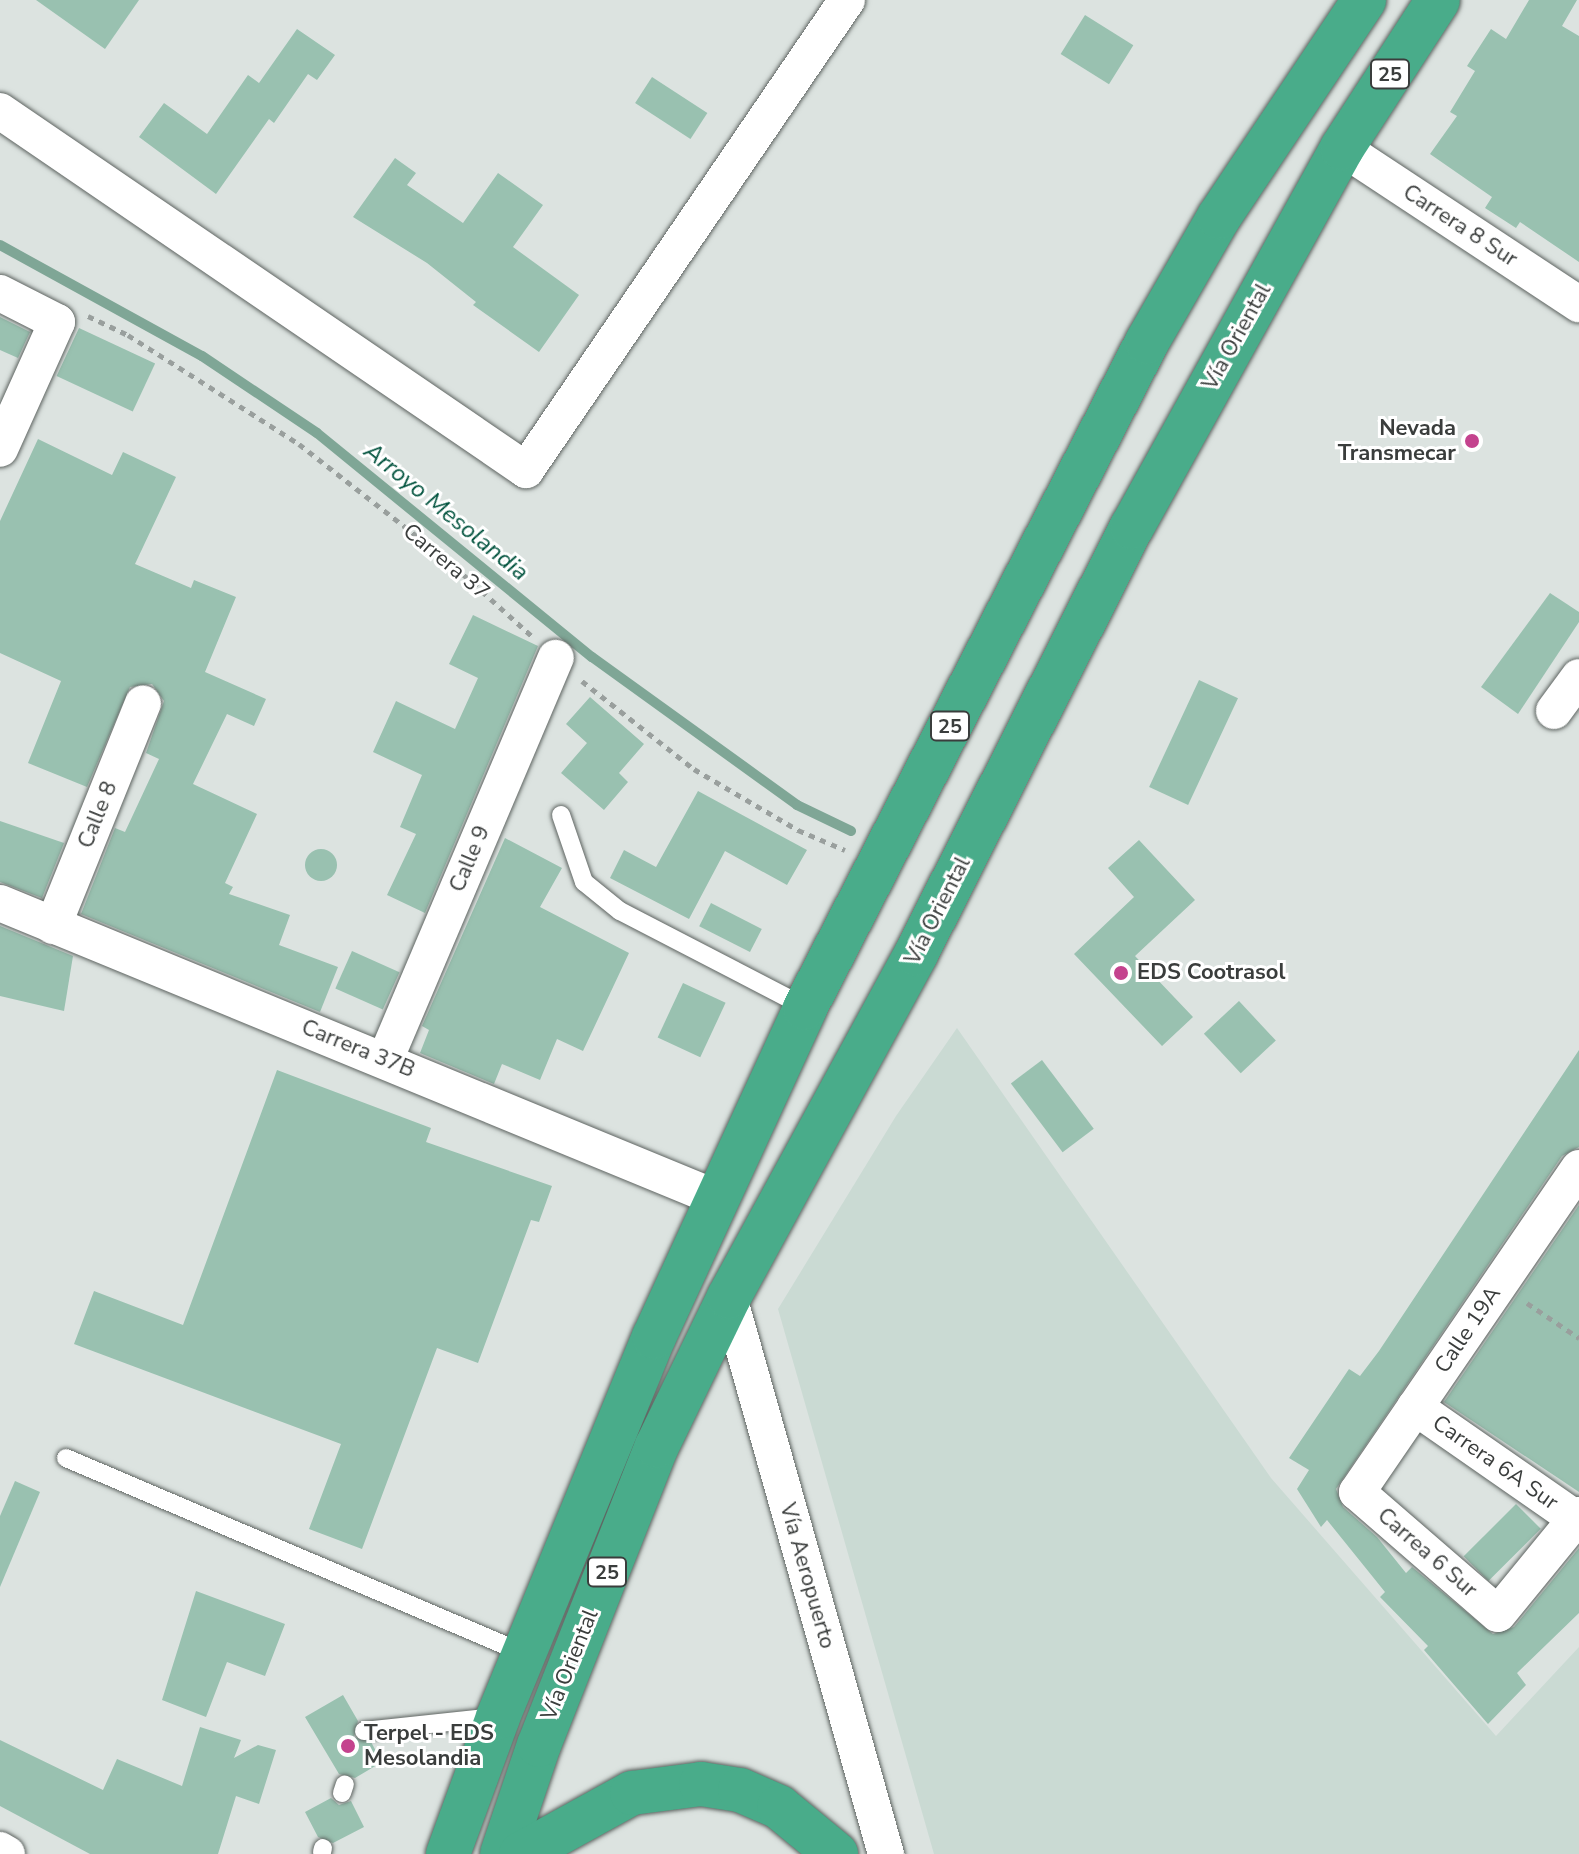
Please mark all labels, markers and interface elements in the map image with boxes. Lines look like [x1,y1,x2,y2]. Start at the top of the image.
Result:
road number: 25 [1370,58,1410,90]
street label: Carrera 8 Sur [1398,179,1522,273]
street label: Vía Oriental [1197,279,1277,395]
place label: Nevada Transmecar [1338,415,1456,466]
marker: Nevada Transmecar [1463,432,1481,450]
water label: Arroyo Mesolandia [358,437,534,587]
street label: Carrera 37 [397,518,495,606]
road number: 25 [930,710,970,742]
street label: Calle 8 [73,778,123,852]
street label: Calle 9 [444,822,496,896]
street label: Vía Oriental [900,853,976,969]
place label: EDS Cootrasol [1137,960,1286,986]
marker: EDS Cootrasol [1112,964,1130,982]
street label: Carrera 37B [298,1014,418,1084]
street label: Calle 19A [1429,1282,1507,1378]
street label: Carrera 6A Sur [1427,1410,1563,1516]
street label: Vía Aeropuerto [774,1500,840,1652]
street label: Carrea 6 Sur [1372,1503,1482,1603]
road number: 25 [587,1556,627,1588]
street label: Vía Oriental [536,1606,604,1724]
place label: Terpel - EDS Mesolandia [364,1720,494,1772]
marker: Terpel - EDS Mesolandia [339,1737,357,1755]

